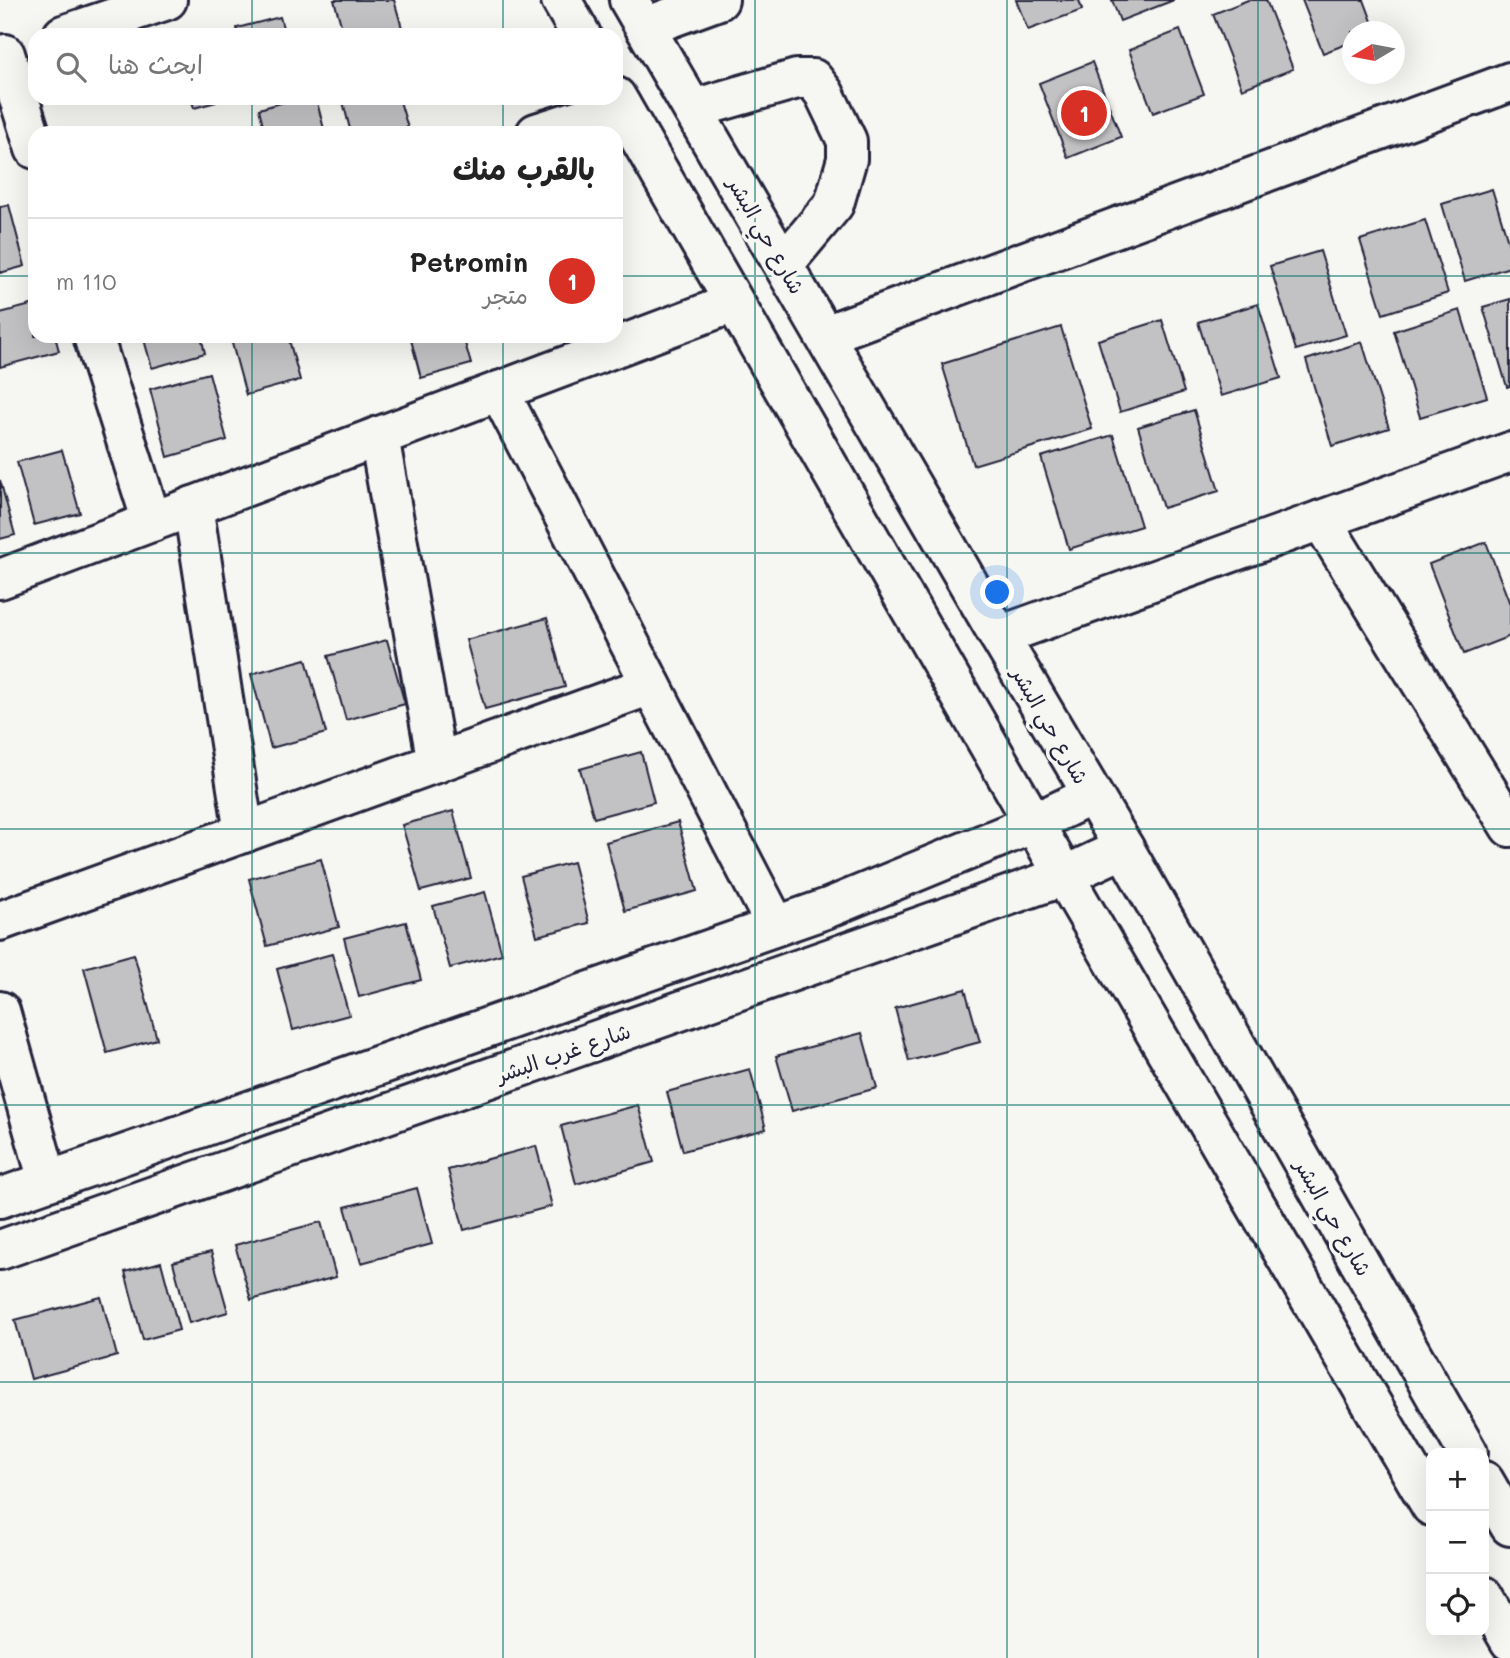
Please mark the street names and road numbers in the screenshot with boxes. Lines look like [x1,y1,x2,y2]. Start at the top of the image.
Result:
street label: شارع حي البشر [716,170,811,302]
street label: شارع حي البشر [1000,660,1095,792]
street label: شارع غرب البشر [490,1016,635,1091]
street label: شارع حي البشر [1283,1152,1378,1284]

